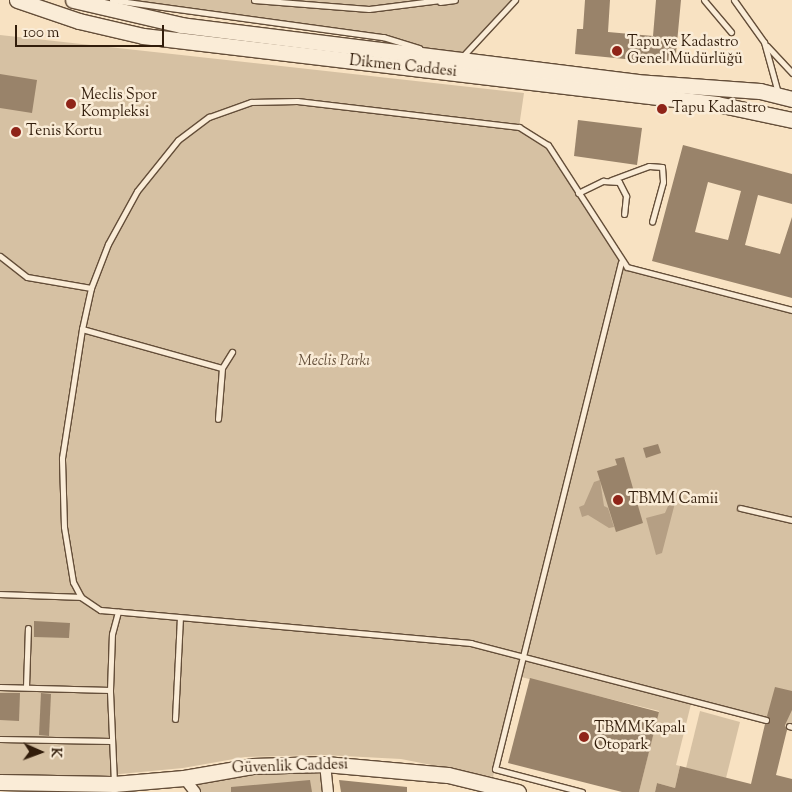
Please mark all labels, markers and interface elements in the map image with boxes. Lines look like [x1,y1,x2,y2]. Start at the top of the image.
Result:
scale bar [18,15,166,47]
text: 100 m [23,23,59,44]
place label: Tapu ve Kadastro Genel Müdürlüğü [627,33,743,68]
marker: Tapu ve Kadastro Genel Müdürlüğü [611,45,623,57]
street label: Dikmen Caddesi [348,52,458,82]
place label: Meclis Spor Kompleksi [81,86,157,121]
marker: Meclis Spor Kompleksi [65,98,77,110]
place label: Tapu Kadastro [672,100,766,118]
marker: Tapu Kadastro [656,103,668,115]
place label: Tenis Kortu [26,123,102,141]
marker: Tenis Kortu [10,126,22,138]
park label: Meclis Parkı [298,353,370,371]
place label: TBMM Camii [628,491,718,509]
marker: TBMM Camii [612,494,624,506]
place label: TBMM Kapalı Otopark [594,719,686,754]
north arrow [15,727,65,777]
marker: TBMM Kapalı Otopark [578,731,590,743]
text: K [45,747,65,758]
street label: Güvenlik Caddesi [232,756,348,778]

